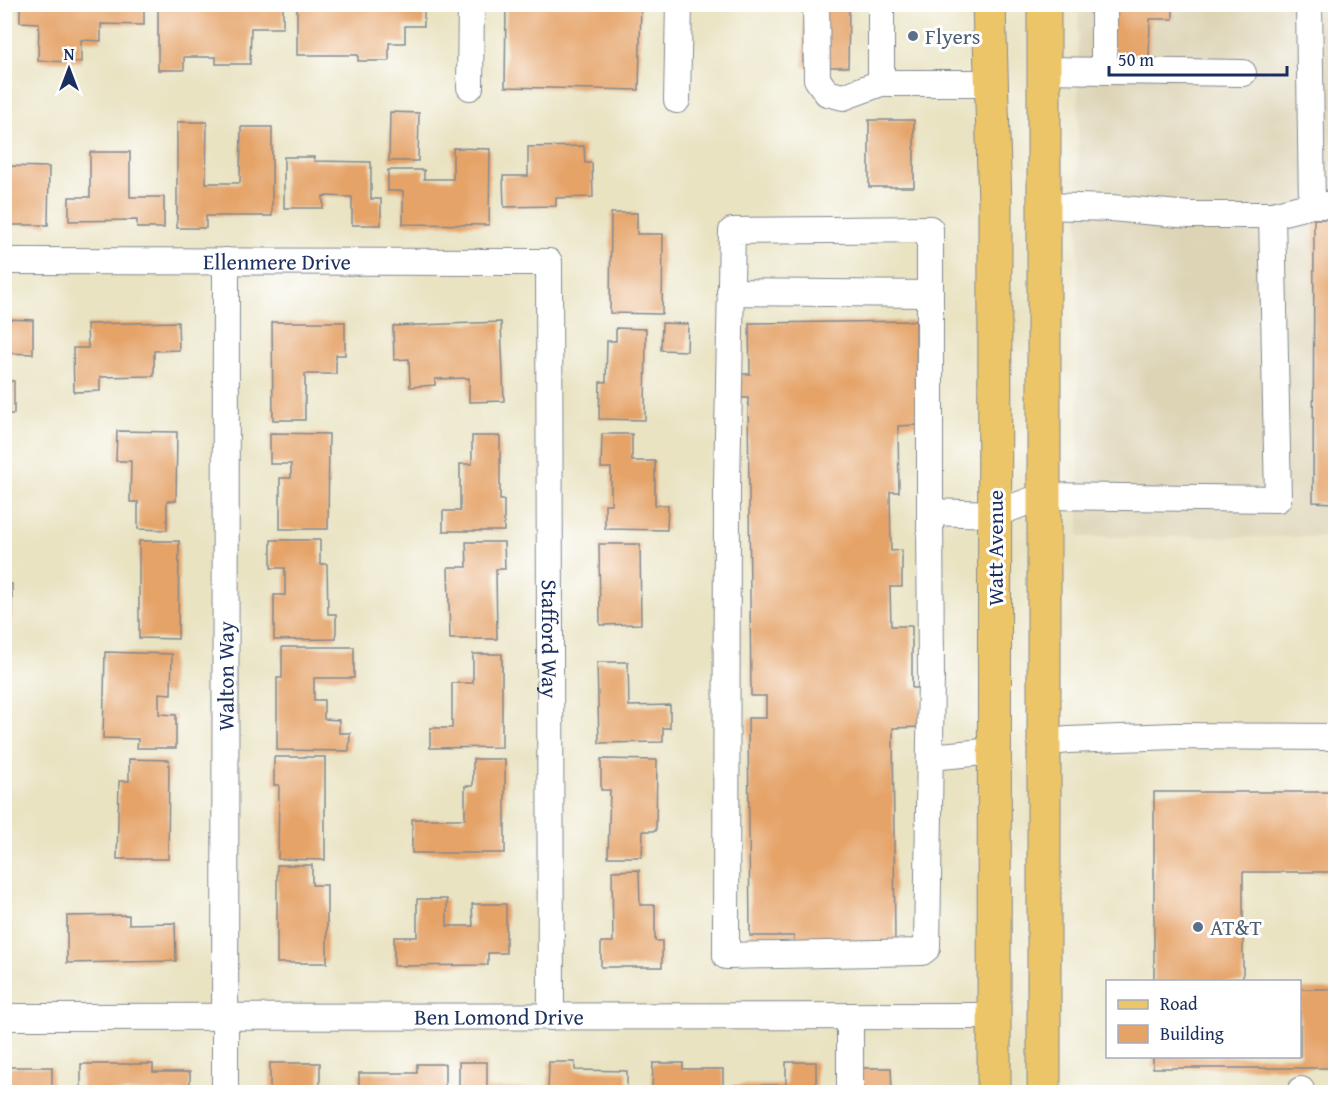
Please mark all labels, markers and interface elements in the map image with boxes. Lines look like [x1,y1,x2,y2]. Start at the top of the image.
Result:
place label: Flyers [925,20,981,52]
marker: Flyers [906,29,920,43]
north arrow [39,39,99,99]
scale bar [1109,39,1288,77]
text: N [64,42,75,66]
text: 50 m [1118,46,1154,73]
street label: Ellenmere Drive [203,245,351,278]
street label: Watt Avenue [979,490,1011,606]
street label: Stafford Way [534,579,566,699]
street label: Walton Way [209,621,242,731]
place label: AT&T [1210,911,1262,943]
marker: AT&T [1191,920,1205,934]
legend [1106,980,1301,1058]
text: Road [1160,990,1198,1017]
street label: Ben Lomond Drive [414,1000,584,1033]
text: Building [1160,1020,1224,1047]

